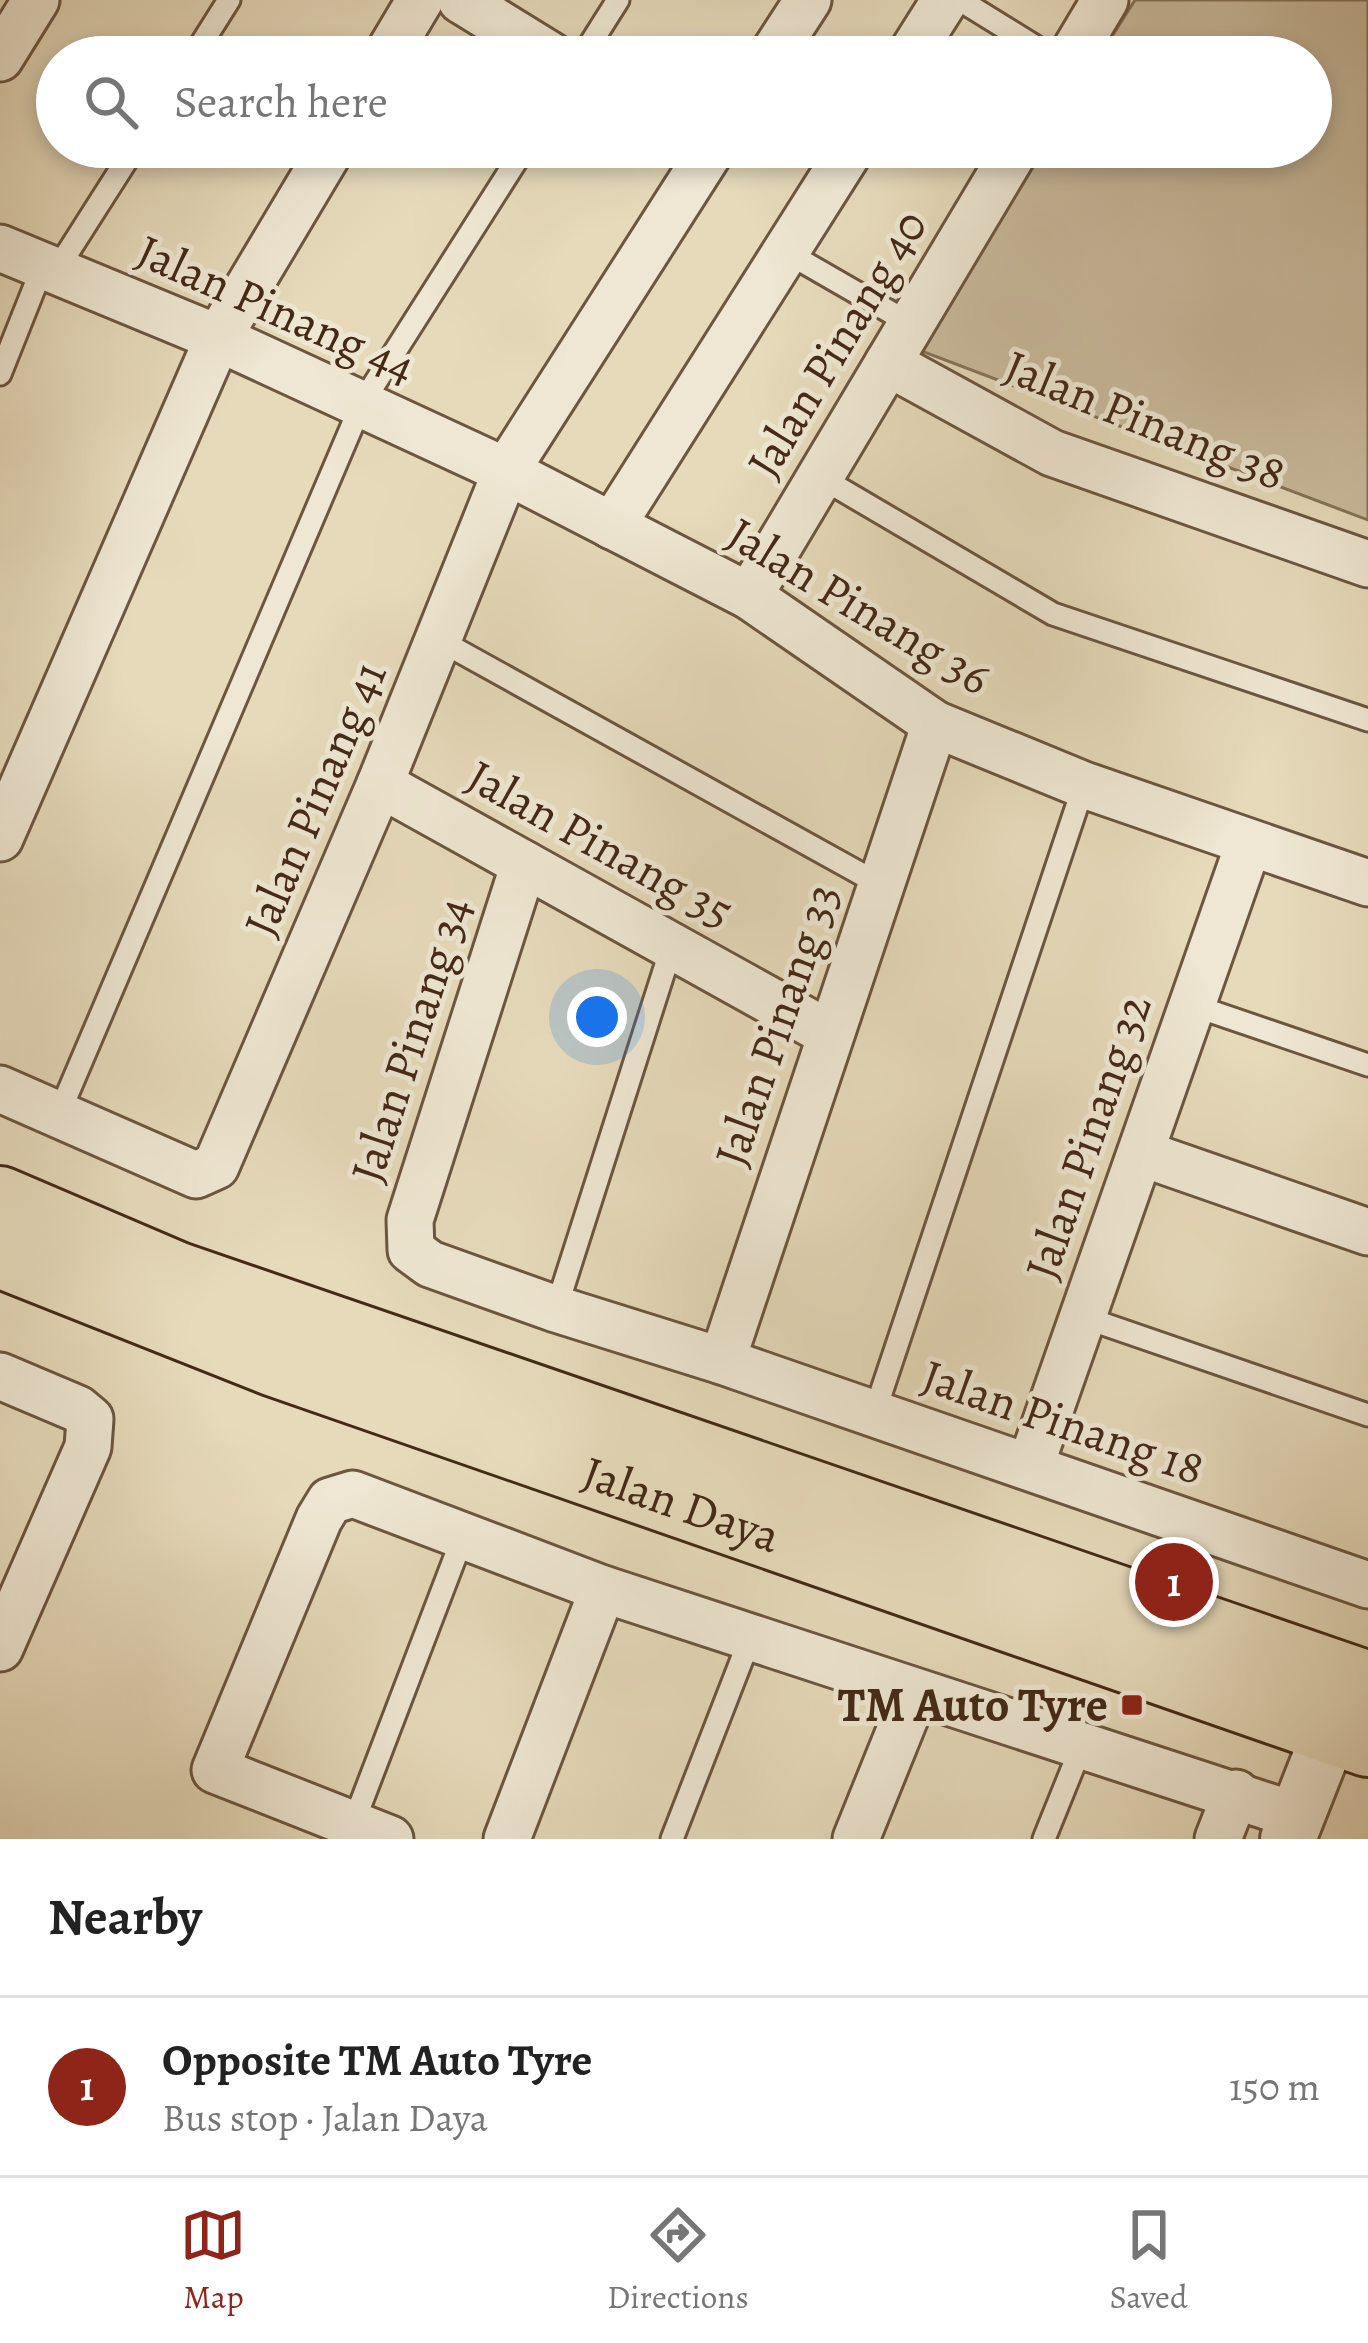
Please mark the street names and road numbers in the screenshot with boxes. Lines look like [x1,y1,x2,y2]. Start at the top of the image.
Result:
street label: Jalan Pinang 40 [731,198,943,490]
street label: Jalan Pinang 44 [126,218,426,400]
street label: Jalan Pinang 38 [995,334,1295,506]
street label: Jalan Pinang 36 [715,501,1003,711]
street label: Jalan Pinang 41 [227,651,403,947]
street label: Jalan Pinang 35 [455,744,745,944]
street label: Jalan Pinang 33 [698,875,856,1175]
street label: Jalan Pinang 34 [334,889,488,1191]
street label: Jalan Pinang 32 [1008,986,1168,1288]
street label: Jalan Pinang 18 [913,1343,1213,1501]
street label: Jalan Daya [574,1439,789,1569]

